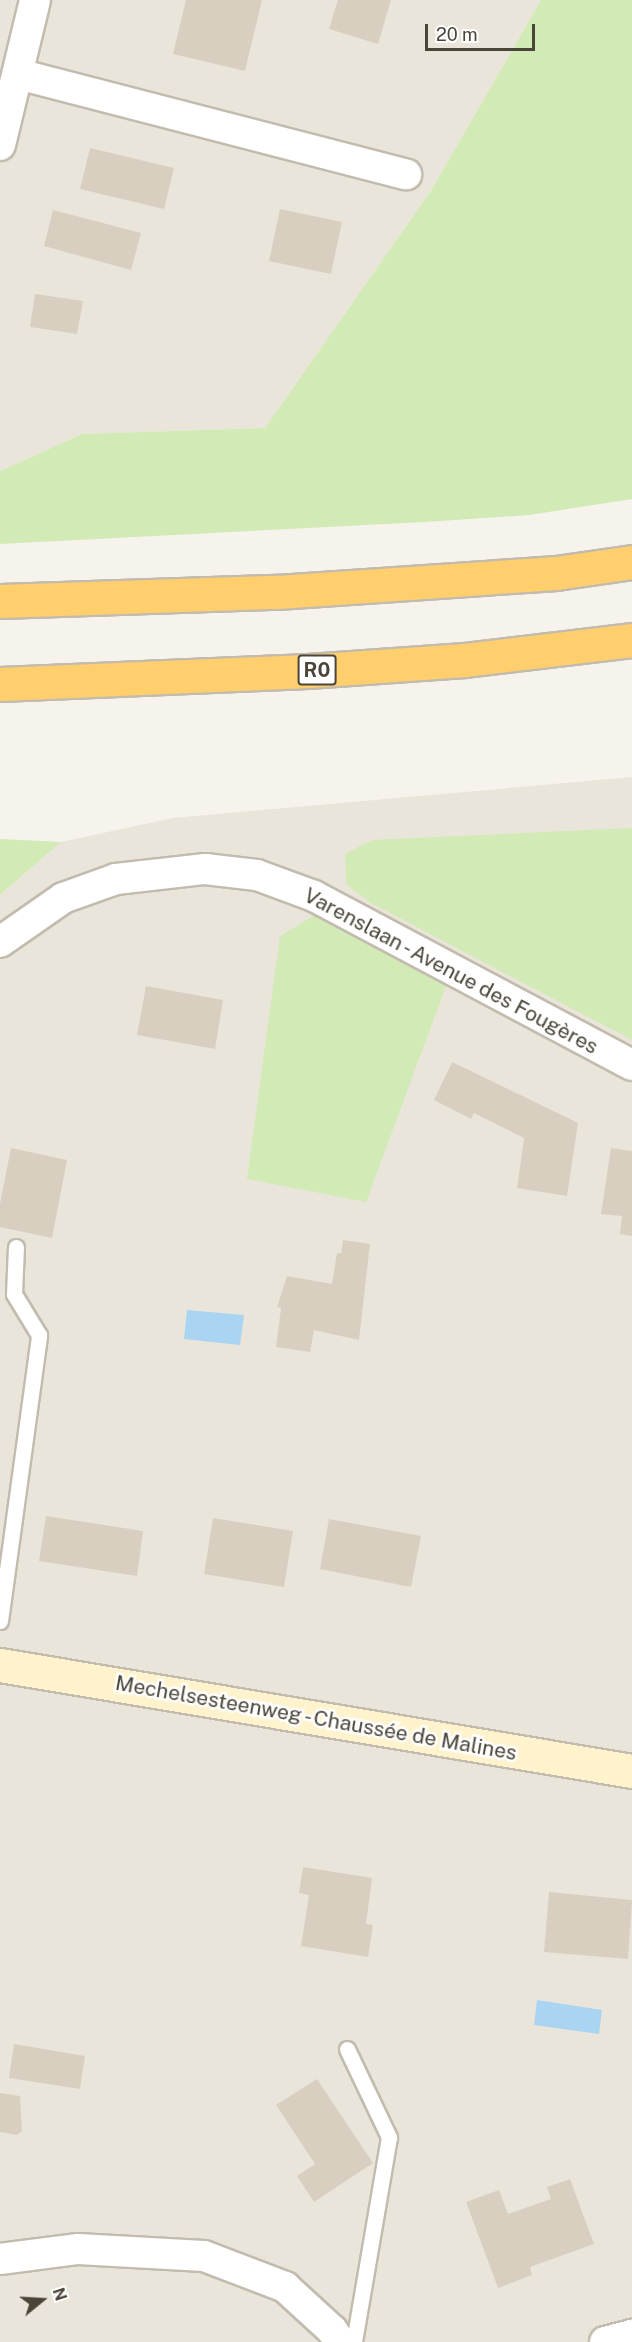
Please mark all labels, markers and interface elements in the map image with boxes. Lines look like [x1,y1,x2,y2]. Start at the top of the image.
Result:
scale bar [428,12,538,50]
text: 20 m [436,24,478,45]
road number: R0 [298,653,336,687]
street label: Varenslaan - Avenue des Fougères [297,881,605,1061]
street label: Mechelsesteenweg - Chaussée de Malines [110,1670,522,1766]
north arrow [12,2270,72,2330]
text: N [49,2285,71,2303]

